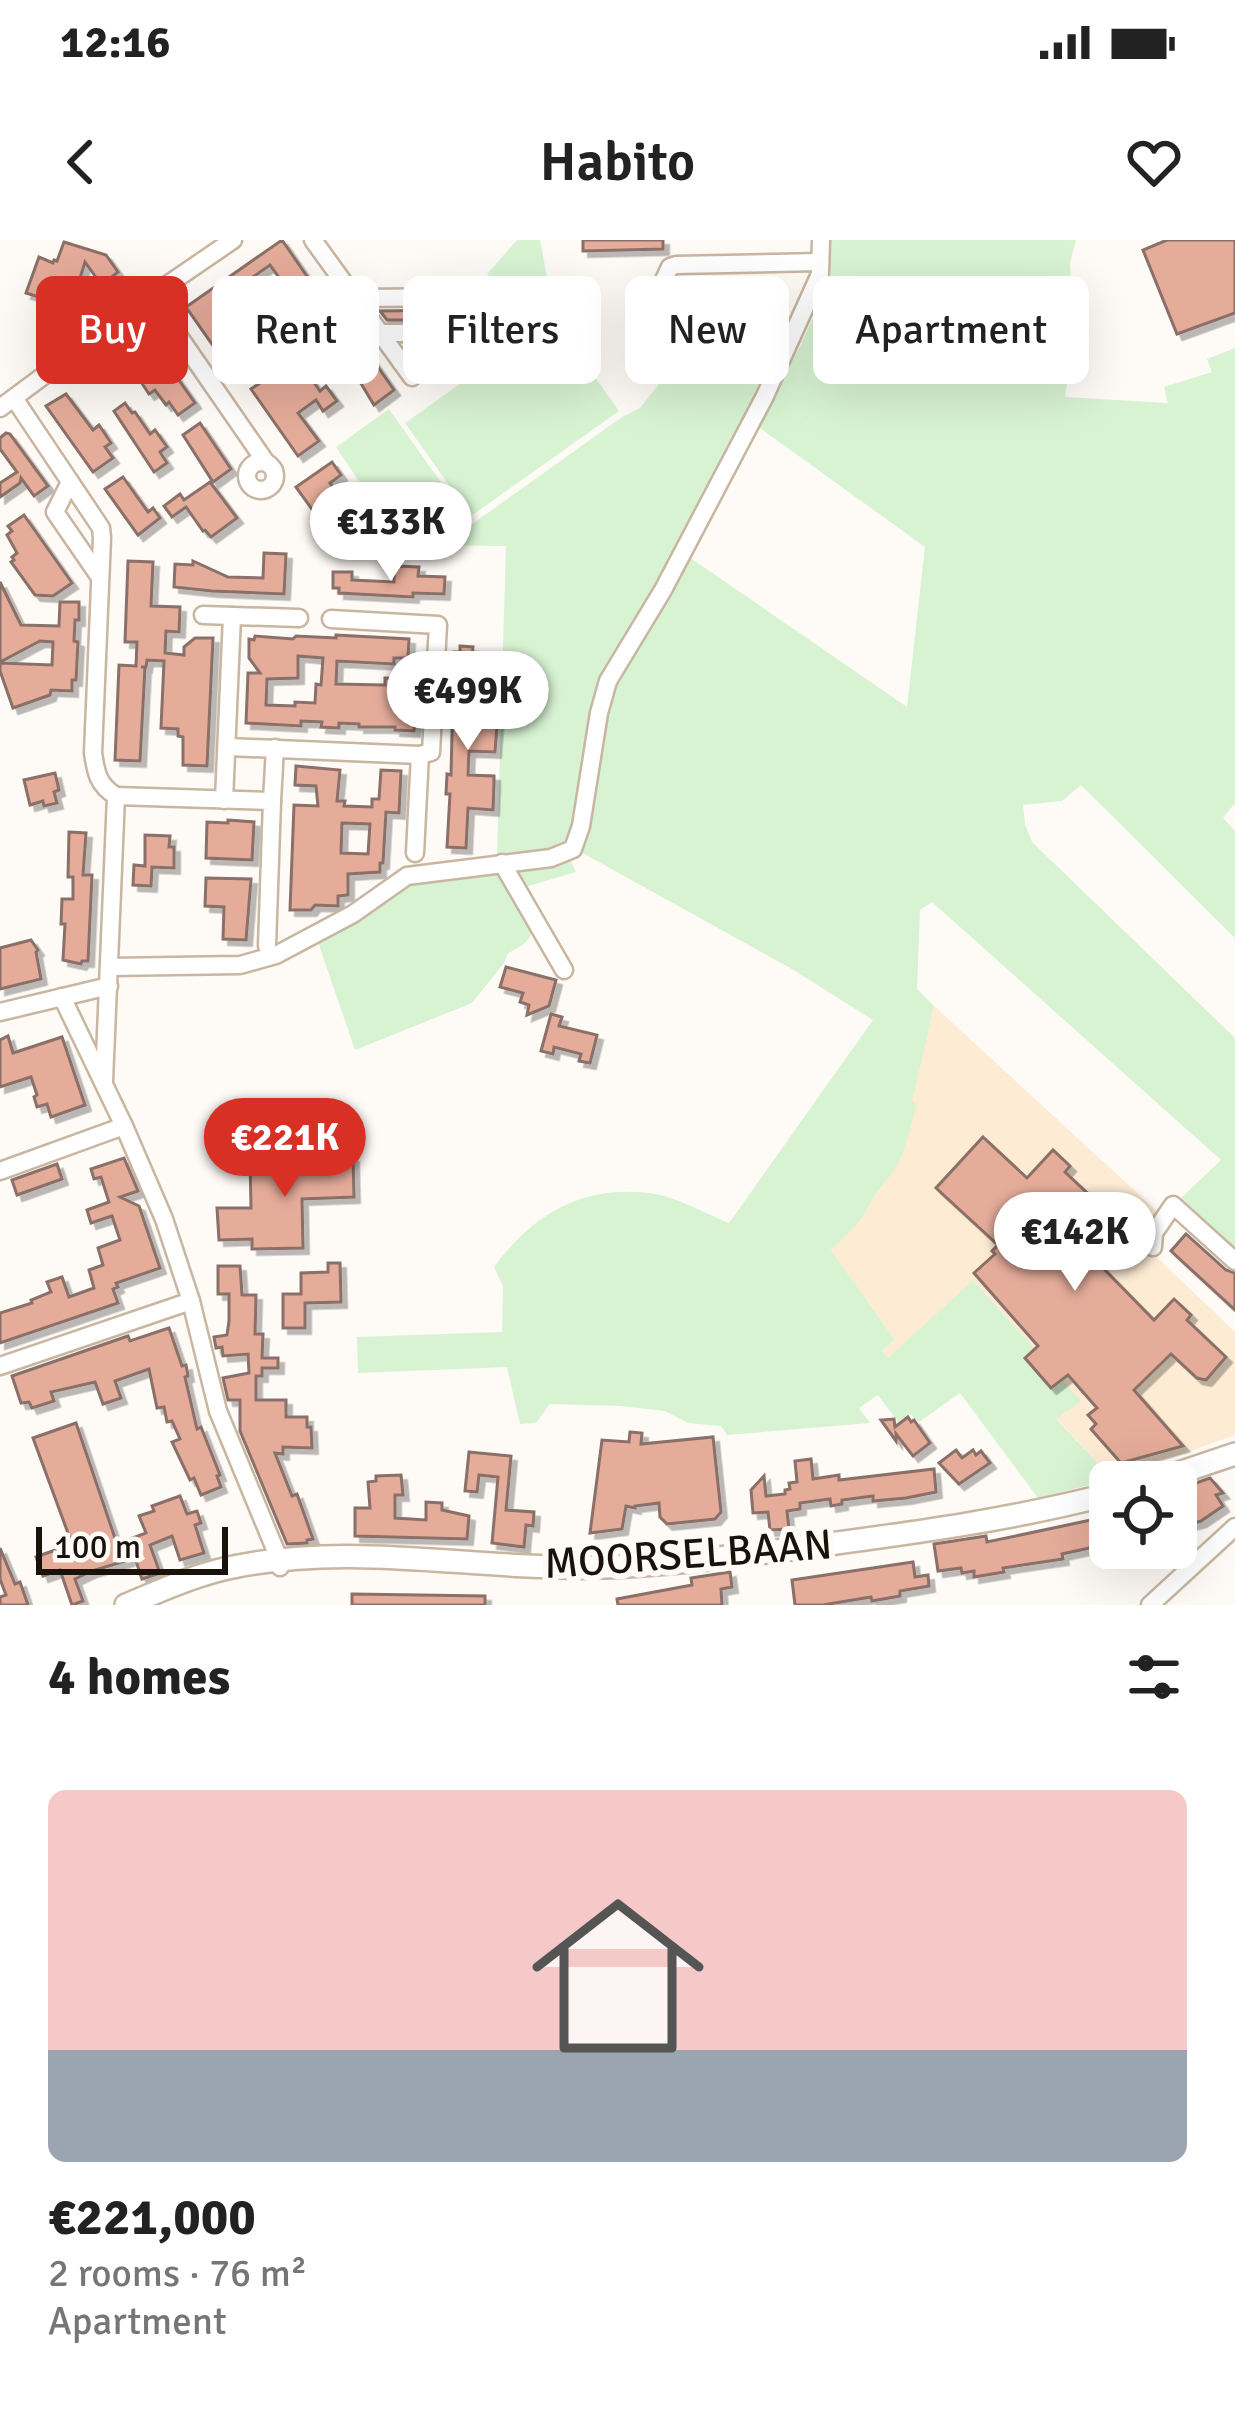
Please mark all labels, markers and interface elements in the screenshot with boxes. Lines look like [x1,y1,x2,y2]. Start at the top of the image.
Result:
text: 12:16 [60,15,170,70]
icon: back [48,129,114,195]
text: Habito [540,129,695,196]
icon: heart [1121,129,1187,195]
chip: Buy [36,276,188,384]
chip: Rent [212,276,379,384]
chip: Filters [403,276,601,384]
chip: New [625,276,789,384]
chip: Apartment [813,276,1089,384]
pin: €133K [307,482,475,584]
text: €133K [337,497,445,545]
pin: €499K [384,651,552,753]
text: €499K [414,666,522,714]
pin: €221K [201,1098,369,1200]
text: €221K [231,1113,339,1161]
pin: €142K [991,1192,1159,1294]
text: €142K [1021,1207,1129,1255]
map controls [1089,1461,1197,1569]
button: locate [1089,1461,1197,1569]
street label: MOORSELBAAN [543,1519,834,1590]
scale bar [36,1521,228,1574]
text: 100 m [54,1527,141,1568]
icon: filters [1121,1644,1187,1710]
text: 4 homes [48,1646,230,1709]
icon: home [510,1868,726,2084]
text: €221,000 [48,2186,256,2249]
text: 2 rooms · 76 m² [48,2249,307,2297]
text: Apartment [48,2297,227,2345]

